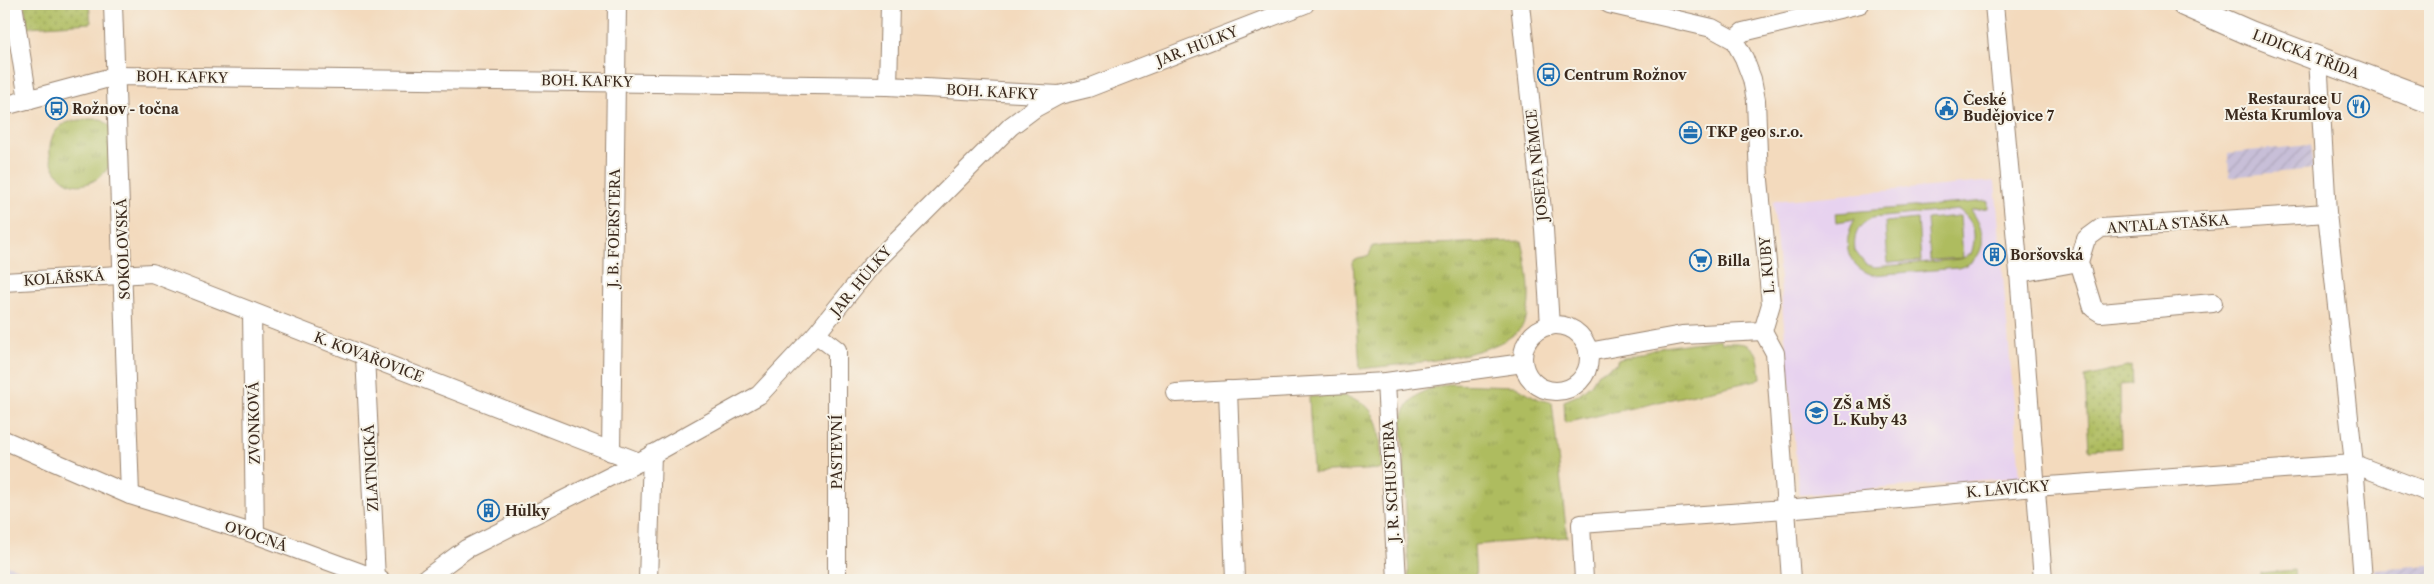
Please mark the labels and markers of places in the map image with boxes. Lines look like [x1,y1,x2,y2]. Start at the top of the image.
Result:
bus stop icon: Centrum Rožnov [1536,63,1560,87]
place label: Centrum Rožnov [1564,66,1687,84]
place label: České Budějovice 7 [1963,90,2055,125]
place label: Restaurace U Města Krumlova [2224,90,2343,124]
restaurant icon: Restaurace U Města Krumlova [2346,95,2370,119]
public building icon: České Budějovice 7 [1935,96,1959,120]
bus stop icon: Rožnov - točna [44,97,68,121]
place label: Rožnov - točna [72,100,180,118]
office icon: TKP geo s.r.o. [1678,120,1702,144]
place label: TKP geo s.r.o. [1706,123,1803,141]
building icon: Boršovská [1982,243,2006,267]
place label: Boršovská [2010,246,2084,264]
supermarket icon: Billa [1689,249,1713,273]
place label: Billa [1717,252,1751,270]
place label: ZŠ a MŠ L. Kuby 43 [1833,394,1907,429]
school or university icon: ZŠ a MŠ L. Kuby 43 [1805,400,1829,424]
building icon: Hůlky [477,499,501,523]
place label: Hůlky [505,502,550,520]

